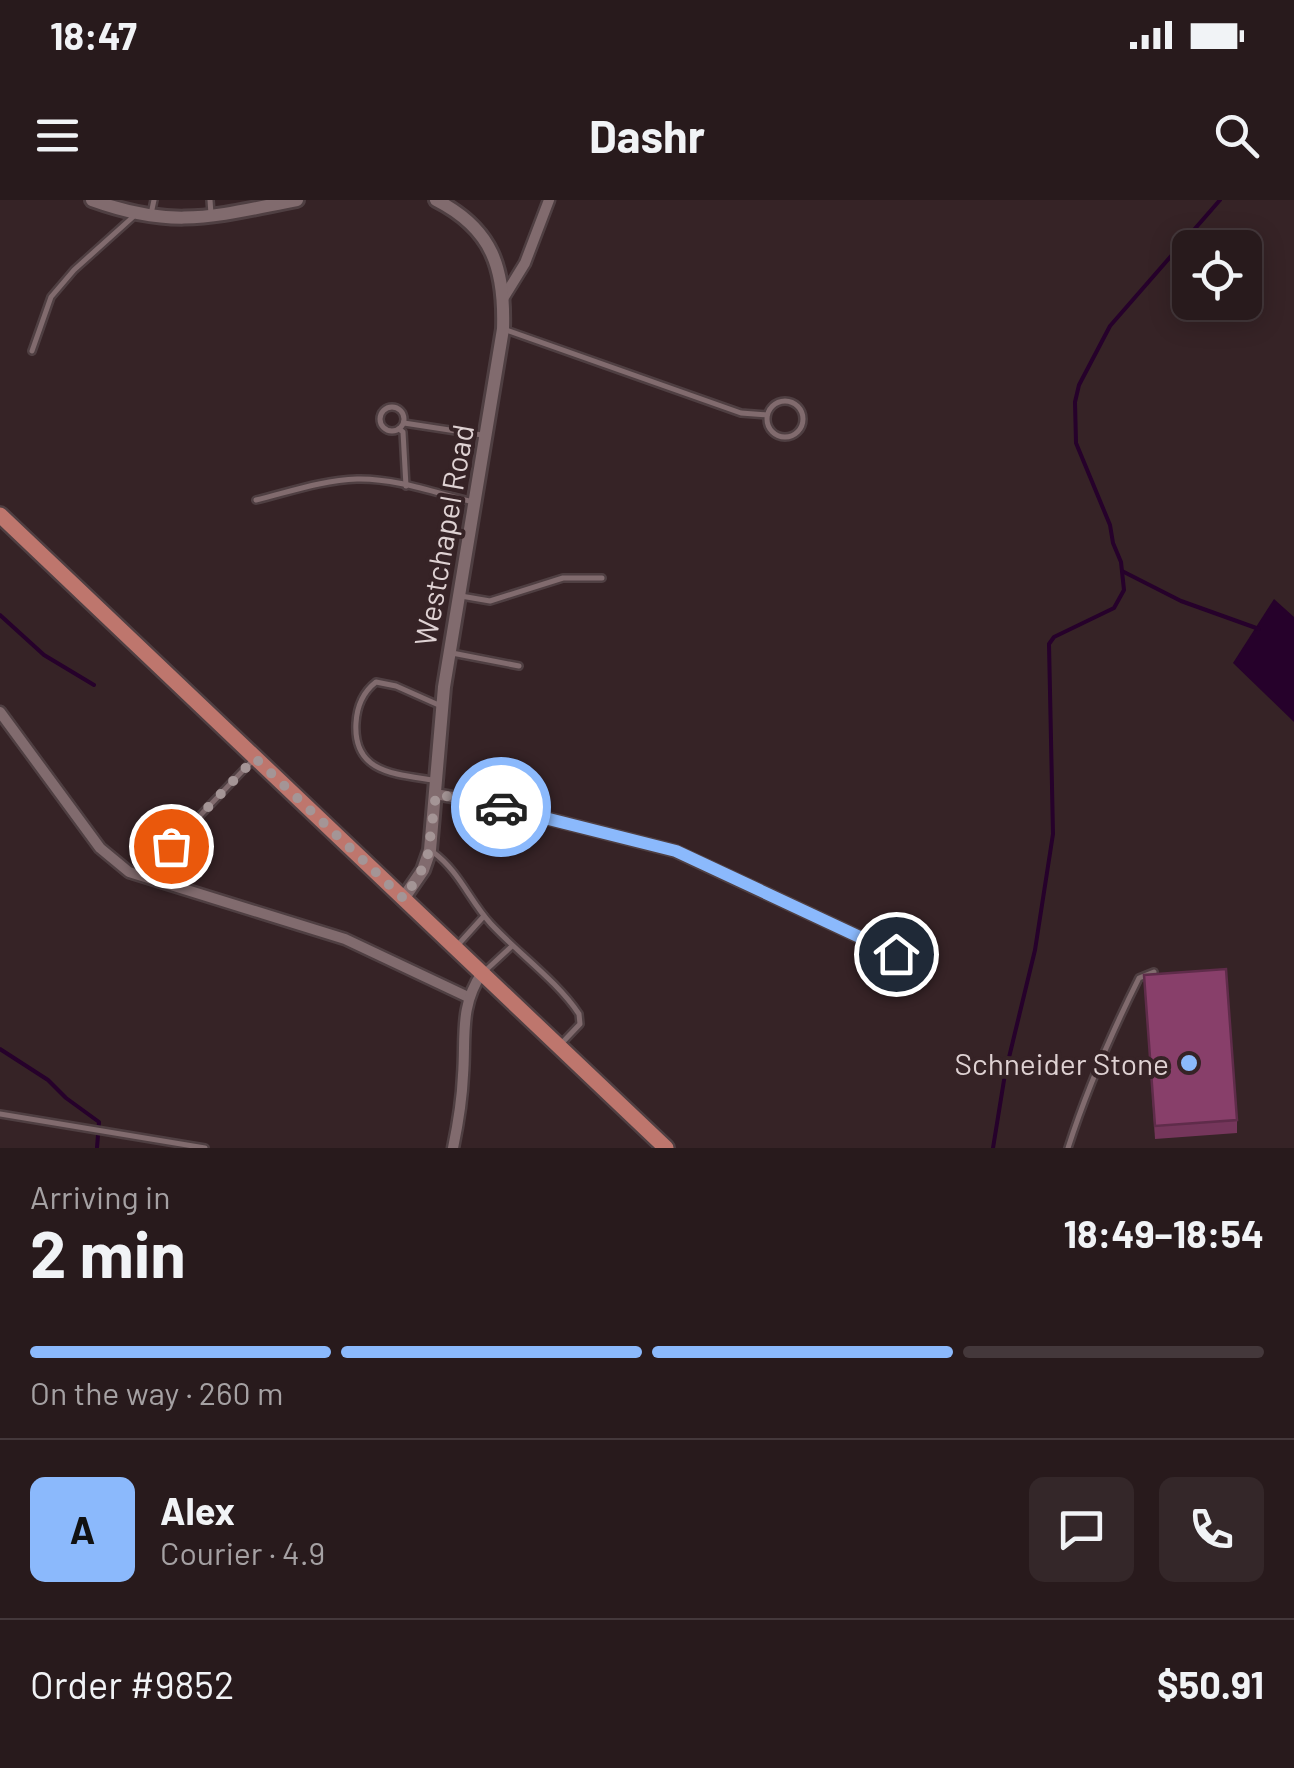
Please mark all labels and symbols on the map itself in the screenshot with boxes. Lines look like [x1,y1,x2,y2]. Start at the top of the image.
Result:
street label: Westchapel Road [406,422,480,648]
courier [451,757,551,857]
pin [129,804,214,889]
pin [854,912,939,997]
place label: Schneider Stone [955,1045,1169,1081]
marker: Schneider Stone [1178,1052,1200,1074]

